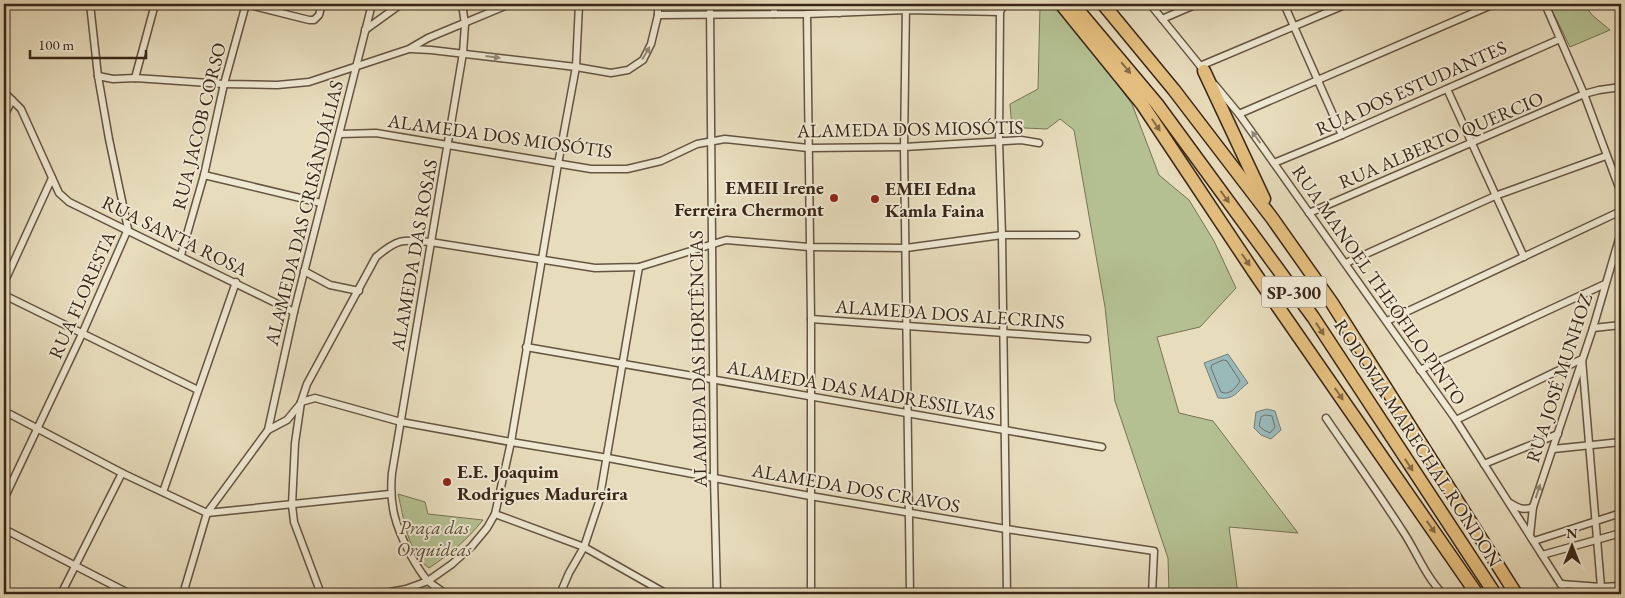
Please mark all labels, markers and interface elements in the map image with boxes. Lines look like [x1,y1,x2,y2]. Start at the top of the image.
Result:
scale bar [30,28,146,60]
text: 100 m [38,35,75,54]
street label: RUA DOS ESTUDANTES [1312,35,1511,141]
street label: RUA JACOB CORSO [166,40,232,212]
one-way arrow [642,46,651,59]
one-way arrow [485,53,501,61]
one-way arrow [1121,61,1132,74]
street label: ALAMEDA DAS CRISÂNDÁLIAS [259,78,349,349]
street label: RUA ALBERTO QUERCIO [1335,85,1547,195]
street label: ALAMEDA DOS MIOSÓTIS [385,108,614,164]
street label: ALAMEDA DOS MIOSÓTIS [796,115,1024,143]
one-way arrow [1151,118,1161,131]
one-way arrow [1250,131,1261,144]
street label: ALAMEDA DAS ROSAS [385,157,443,354]
street label: RUA MANOEL THEÓFILO PINTO [1286,160,1472,410]
place label: EMEII Irene Ferreira Chermont [674,175,824,222]
place label: EMEI Edna Kamla Faina [885,176,985,223]
street label: RUA SANTA ROSA [98,190,253,283]
one-way arrow [1220,190,1230,204]
marker: EMEII Irene Ferreira Chermont [828,192,840,204]
marker: EMEI Edna Kamla Faina [869,193,881,205]
street label: RUA FLORESTA [43,226,122,363]
street label: ALAMEDA DAS HORTÊNCIAS [683,230,713,489]
one-way arrow [1241,253,1251,267]
road number: SP-300 [1262,276,1326,308]
street label: RUA JOSÉ MUNHOZ [1520,290,1598,466]
street label: ALAMEDA DOS ALECRINS [834,293,1066,334]
street label: RODOVIA MARECHAL RONDON [1328,314,1508,572]
one-way arrow [1315,322,1325,335]
street label: ALAMEDA DAS MADRESSILVAS [724,354,997,426]
one-way arrow [1334,387,1343,400]
street label: ALAMEDA DOS CRAVOS [749,457,962,519]
one-way arrow [1404,458,1414,471]
place label: E.E. Joaquim Rodrigues Madureira [457,459,628,506]
marker: E.E. Joaquim Rodrigues Madureira [441,476,453,488]
one-way arrow [1535,484,1543,499]
park label: Praça das Orquideas [396,515,472,563]
north arrow [1548,520,1598,570]
one-way arrow [1426,521,1436,534]
text: N [1566,524,1578,542]

